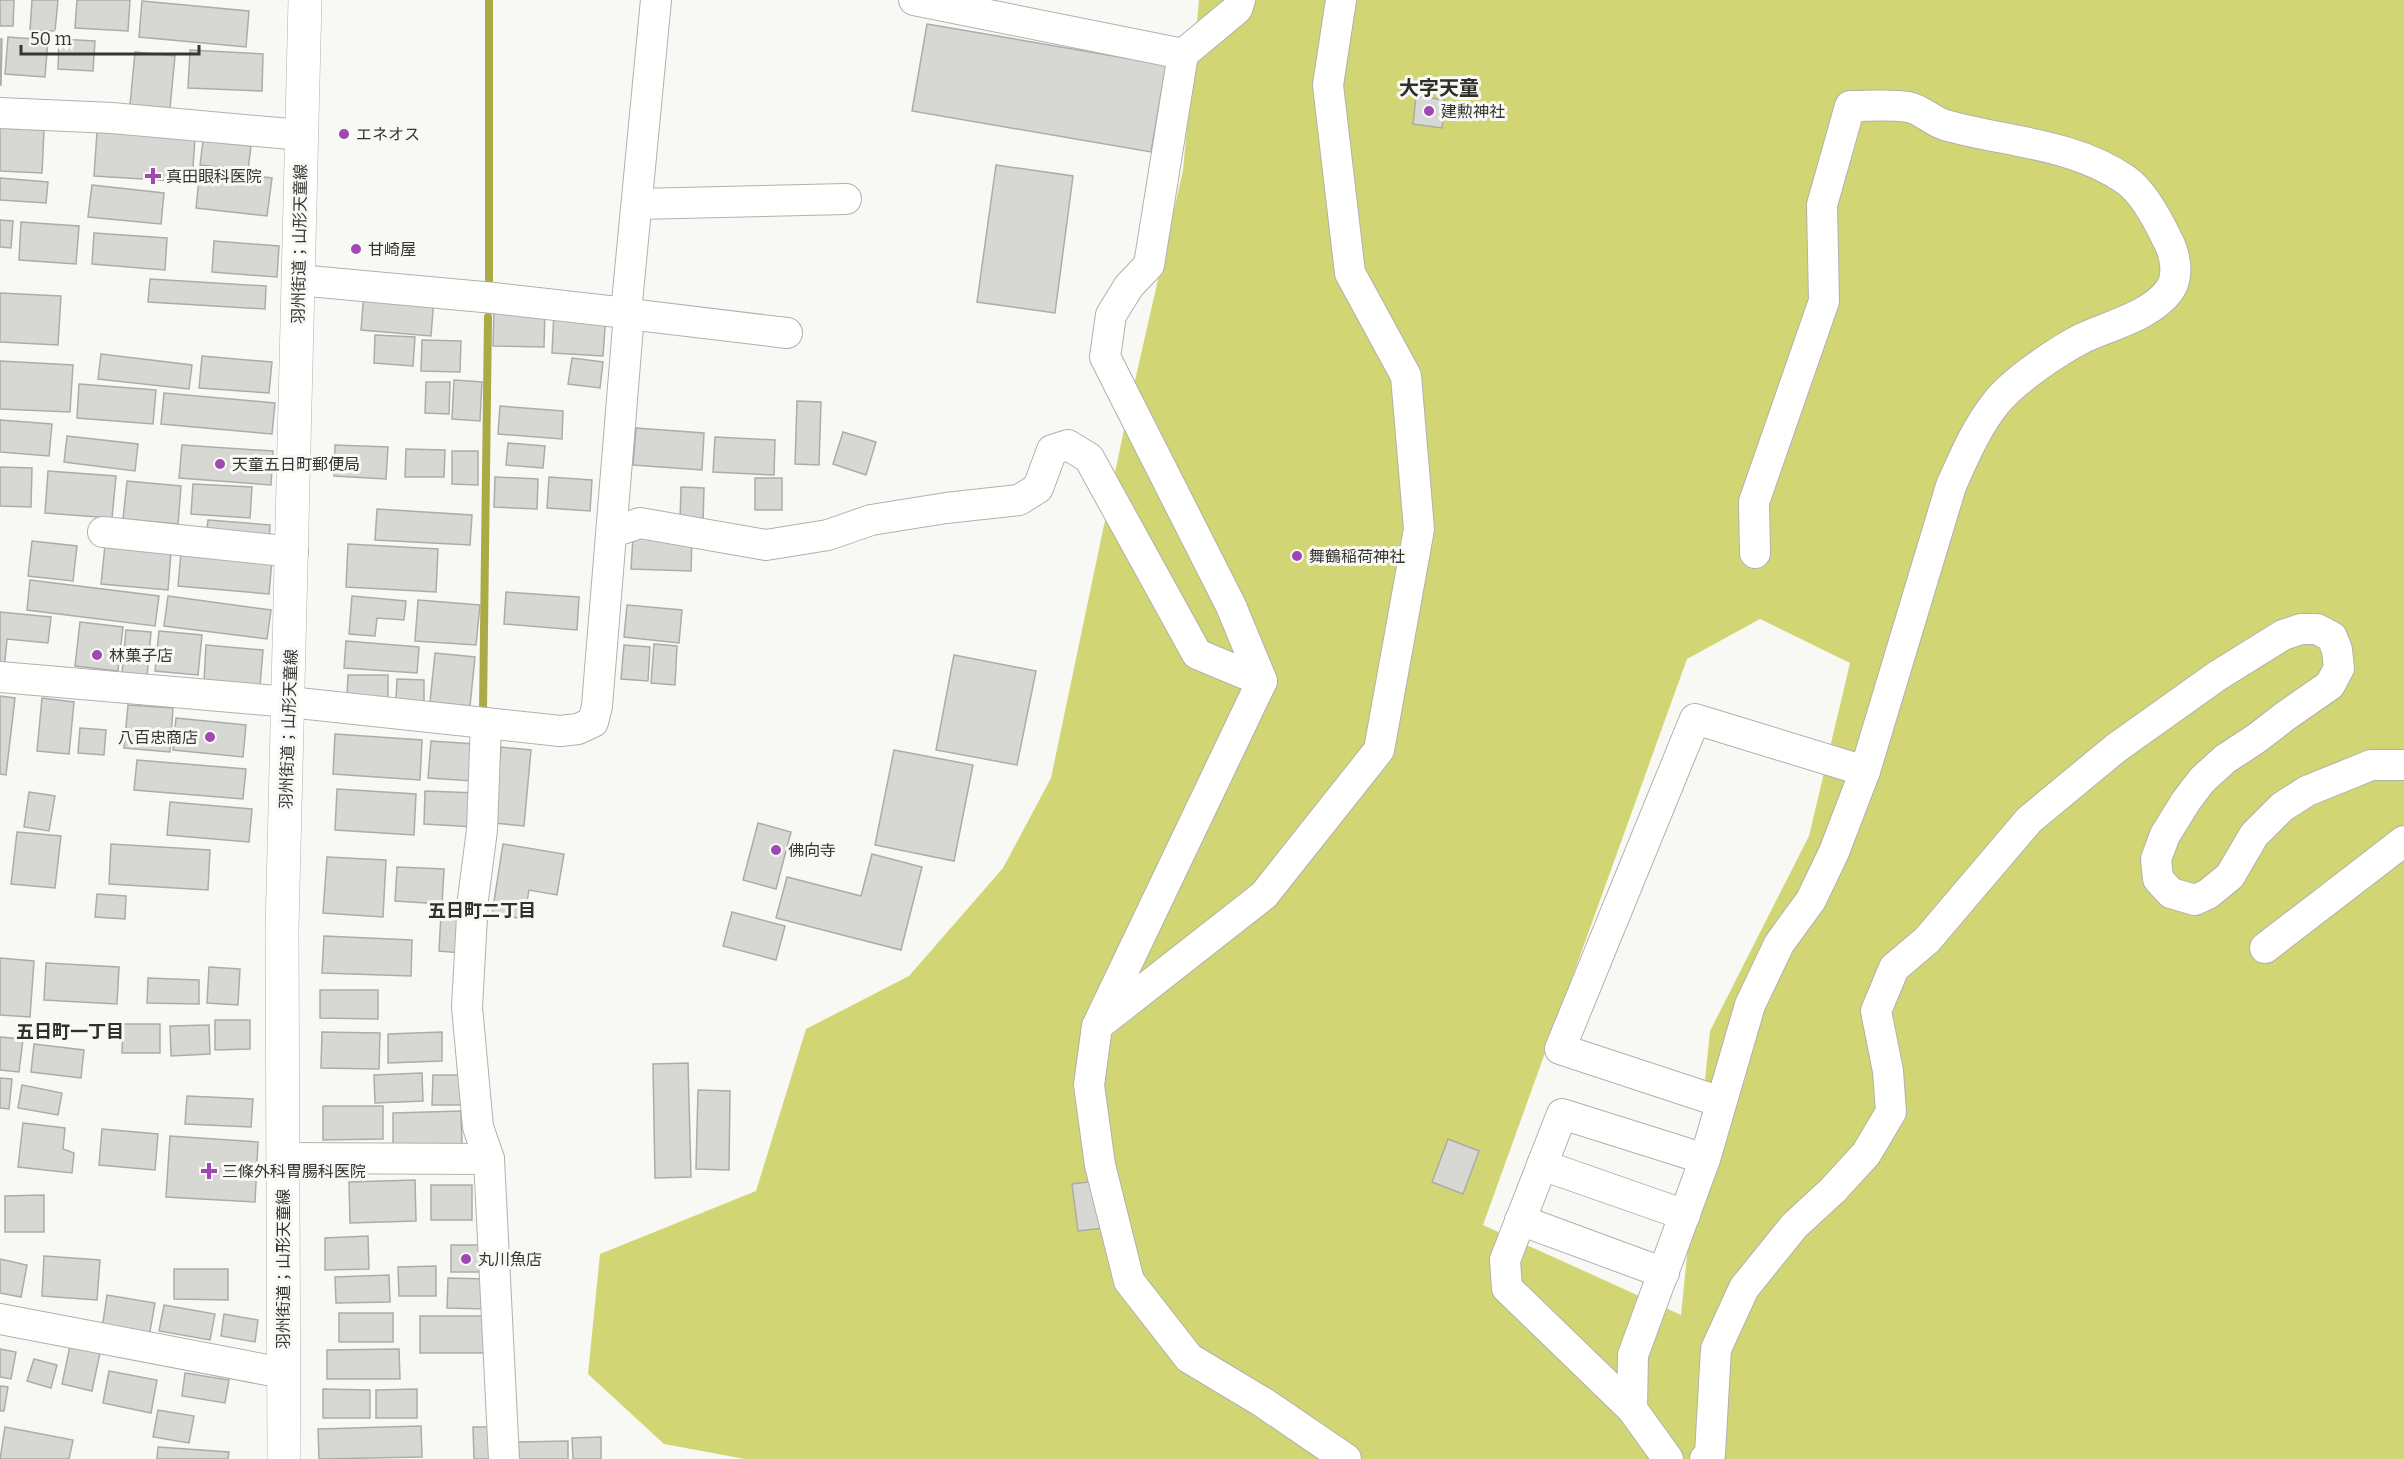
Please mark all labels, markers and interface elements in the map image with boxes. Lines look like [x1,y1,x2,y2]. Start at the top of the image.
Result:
scale bar [21,18,200,56]
text: 50 m [30,28,72,50]
district label: 大字天童 [1399,76,1479,100]
place label: 建勲神社 [1441,102,1505,121]
marker: 建勲神社 [1422,104,1436,118]
place label: エネオス [356,125,420,144]
marker: エネオス [337,127,351,141]
street label: 羽州街道；山形天童線 [289,164,310,324]
marker: 真田眼科医院 [144,167,162,185]
place label: 真田眼科医院 [166,167,262,186]
place label: 甘崎屋 [368,240,416,259]
marker: 甘崎屋 [349,242,363,256]
place label: 天童五日町郵便局 [232,455,360,474]
marker: 天童五日町郵便局 [213,457,227,471]
place label: 舞鶴稲荷神社 [1309,547,1405,566]
marker: 舞鶴稲荷神社 [1290,549,1304,563]
place label: 林菓子店 [109,646,173,665]
marker: 林菓子店 [90,648,104,662]
street label: 羽州街道；山形天童線 [276,649,301,809]
place label: 八百忠商店 [118,728,198,747]
marker: 八百忠商店 [203,730,217,744]
place label: 佛向寺 [788,841,836,860]
marker: 佛向寺 [769,843,783,857]
district label: 五日町二丁目 [428,900,536,922]
district label: 五日町一丁目 [16,1021,124,1043]
marker: 三條外科胃腸科医院 [200,1162,218,1180]
place label: 三條外科胃腸科医院 [222,1162,366,1181]
street label: 羽州街道；山形天童線 [274,1189,293,1349]
place label: 丸川魚店 [478,1250,542,1269]
marker: 丸川魚店 [459,1252,473,1266]

